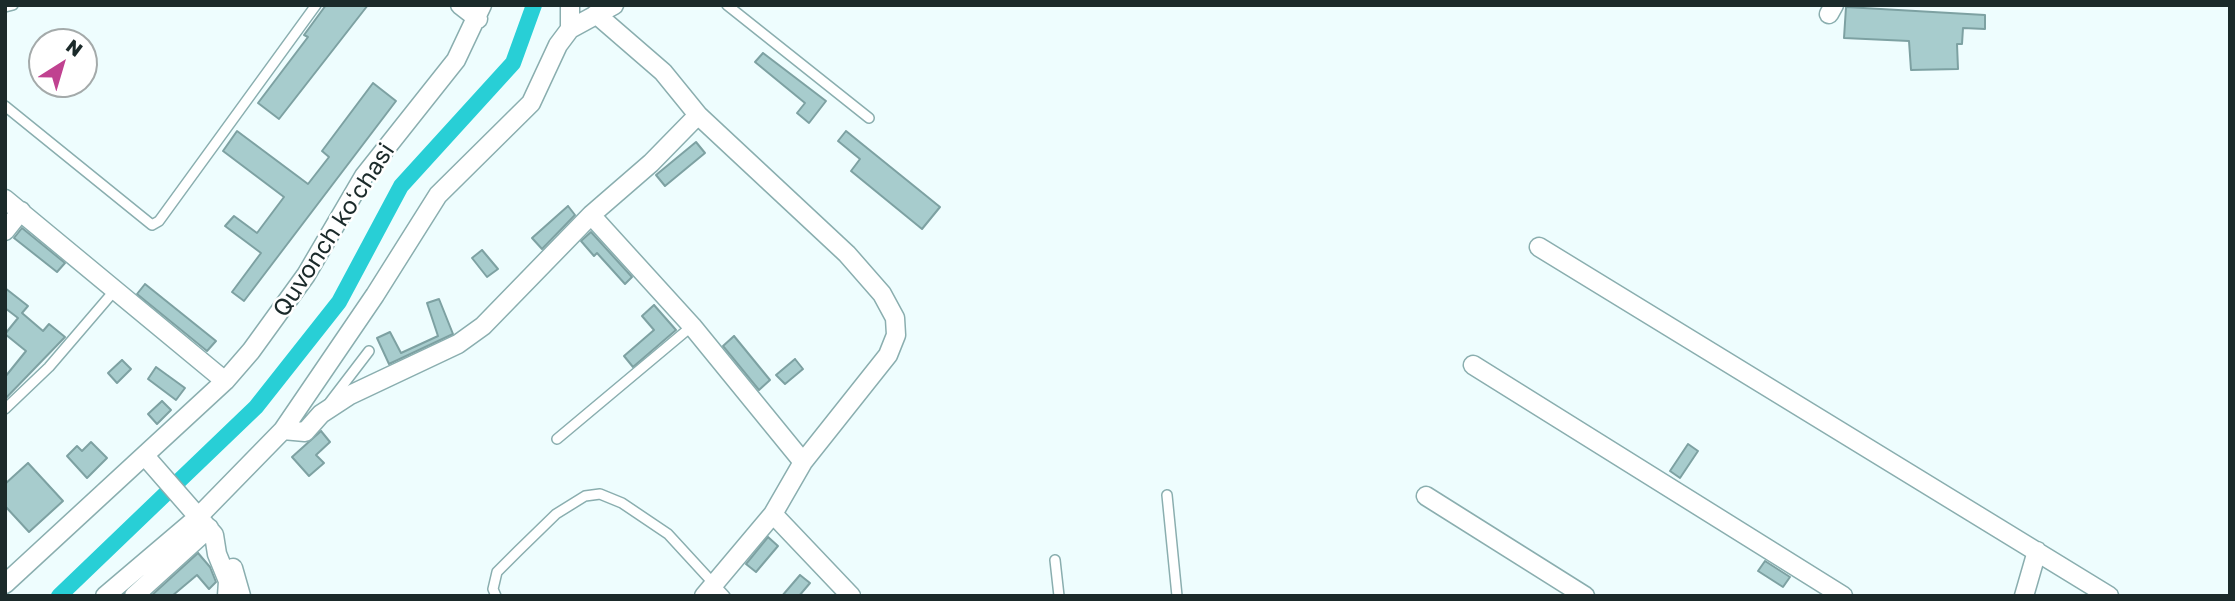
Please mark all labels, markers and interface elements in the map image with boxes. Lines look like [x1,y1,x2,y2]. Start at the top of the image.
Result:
north arrow [28,28,98,98]
text: N [62,34,87,61]
street label: Quvonch koʻchasi [267,138,401,322]

